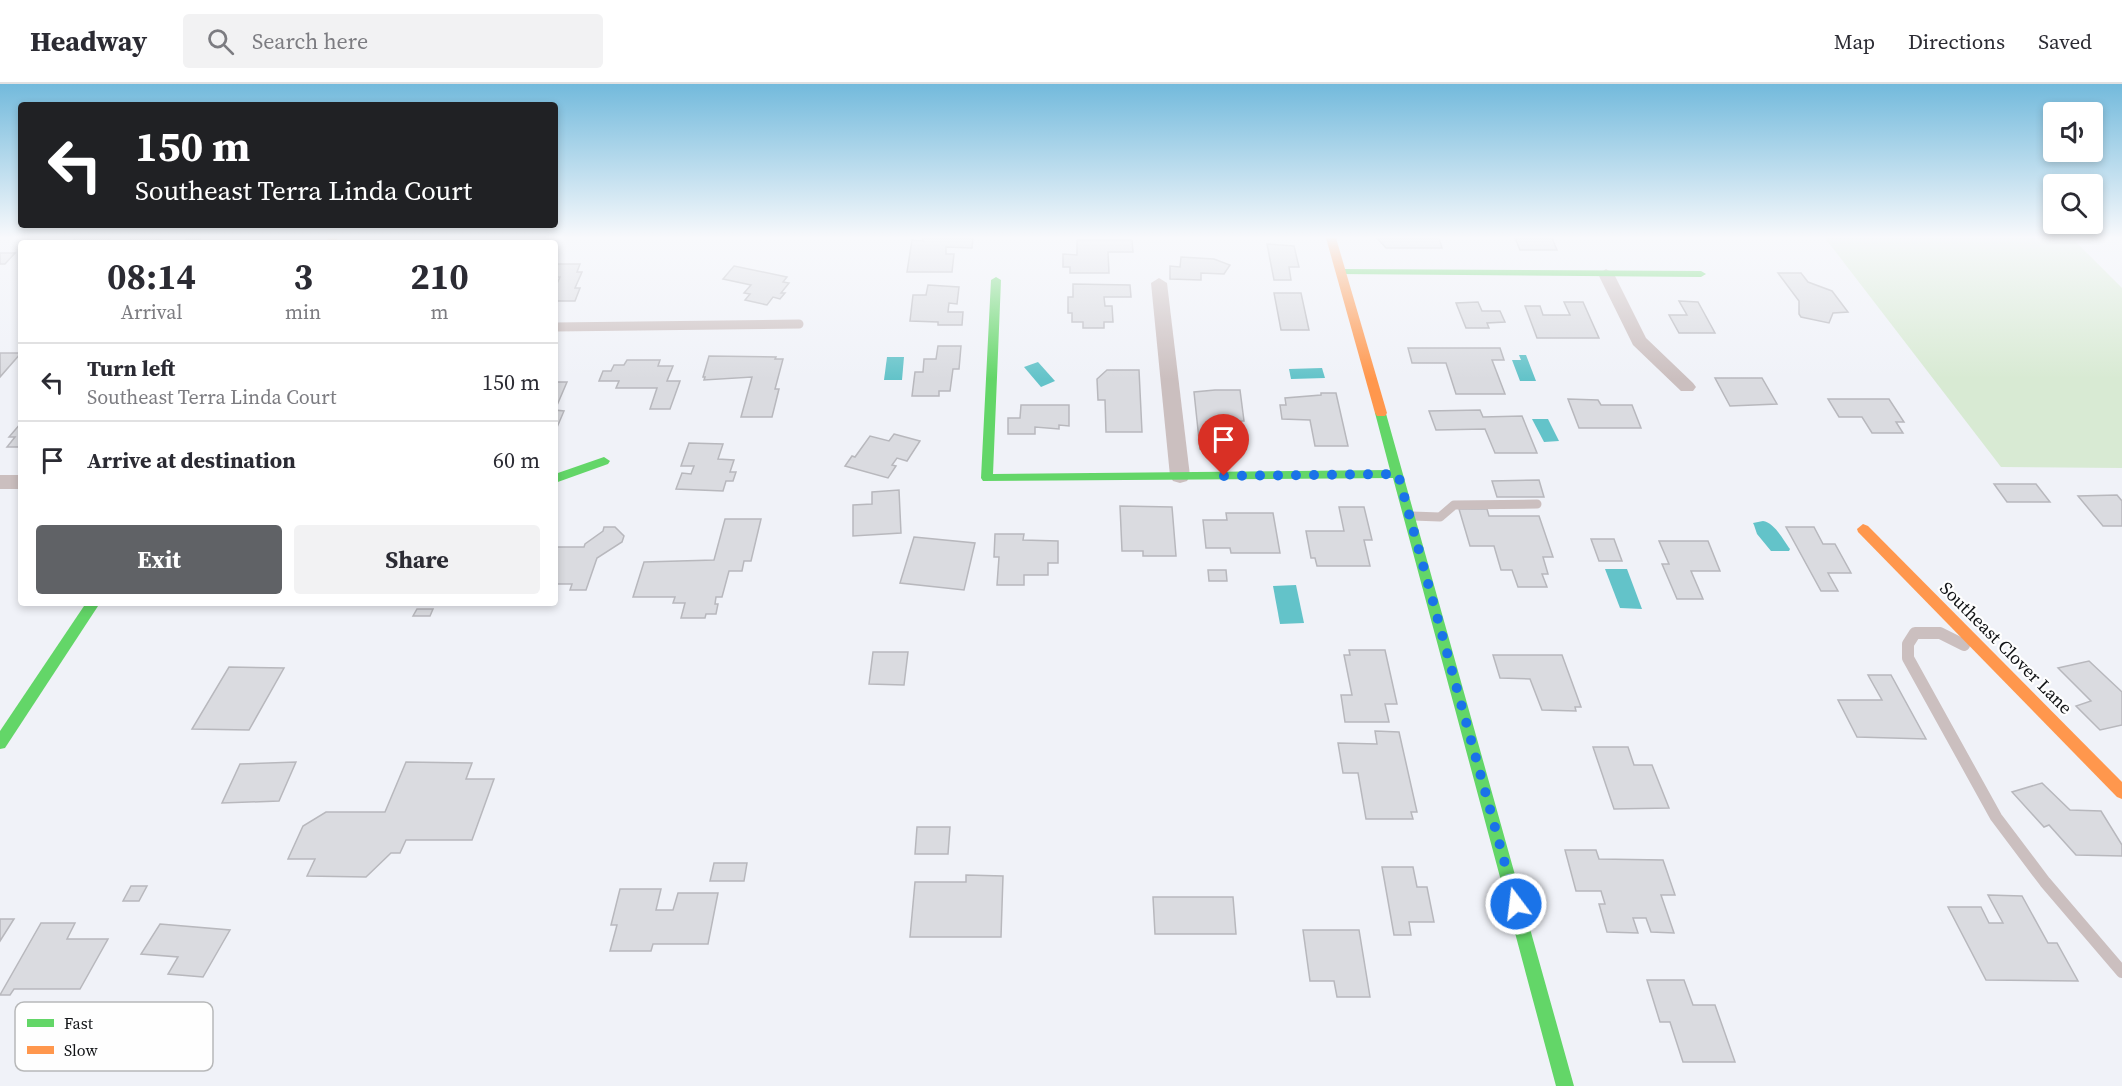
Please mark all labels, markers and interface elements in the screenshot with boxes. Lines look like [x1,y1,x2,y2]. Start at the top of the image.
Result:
search box [183,14,603,68]
text: Headway [30,22,147,60]
icon: search [204,25,237,58]
text: Search here [252,26,368,56]
text: Map [1834,27,1875,56]
text: Directions [1908,27,2005,56]
text: Saved [2038,27,2092,56]
map controls [2043,102,2103,234]
button: sound [2043,102,2103,162]
text: 150 m [135,117,250,175]
icon: left [36,126,114,204]
text: Southeast Terra Linda Court [135,172,472,209]
button: search [2043,174,2103,234]
text: 08:14 [107,252,196,301]
text: 3 [293,252,313,301]
text: 210 [410,252,469,301]
text: Arrival [121,298,182,326]
text: min [285,298,321,326]
text: m [431,298,449,326]
text: Turn left [87,353,175,383]
icon: left [36,366,69,399]
text: 150 m [482,367,540,397]
text: Southeast Terra Linda Court [87,383,337,411]
pin [1198,414,1249,476]
icon: arrive [1207,423,1240,456]
icon: arrive [36,444,69,477]
text: Arrive at destination [87,445,296,475]
text: 60 m [493,445,540,475]
button: Exit [36,525,282,594]
button: Share [294,525,540,594]
street label: Southeast Clover Lane [1934,576,2078,720]
position arrow [1484,872,1548,936]
legend [15,1002,213,1071]
text: Fast [64,1012,94,1034]
text: Slow [64,1039,99,1061]

